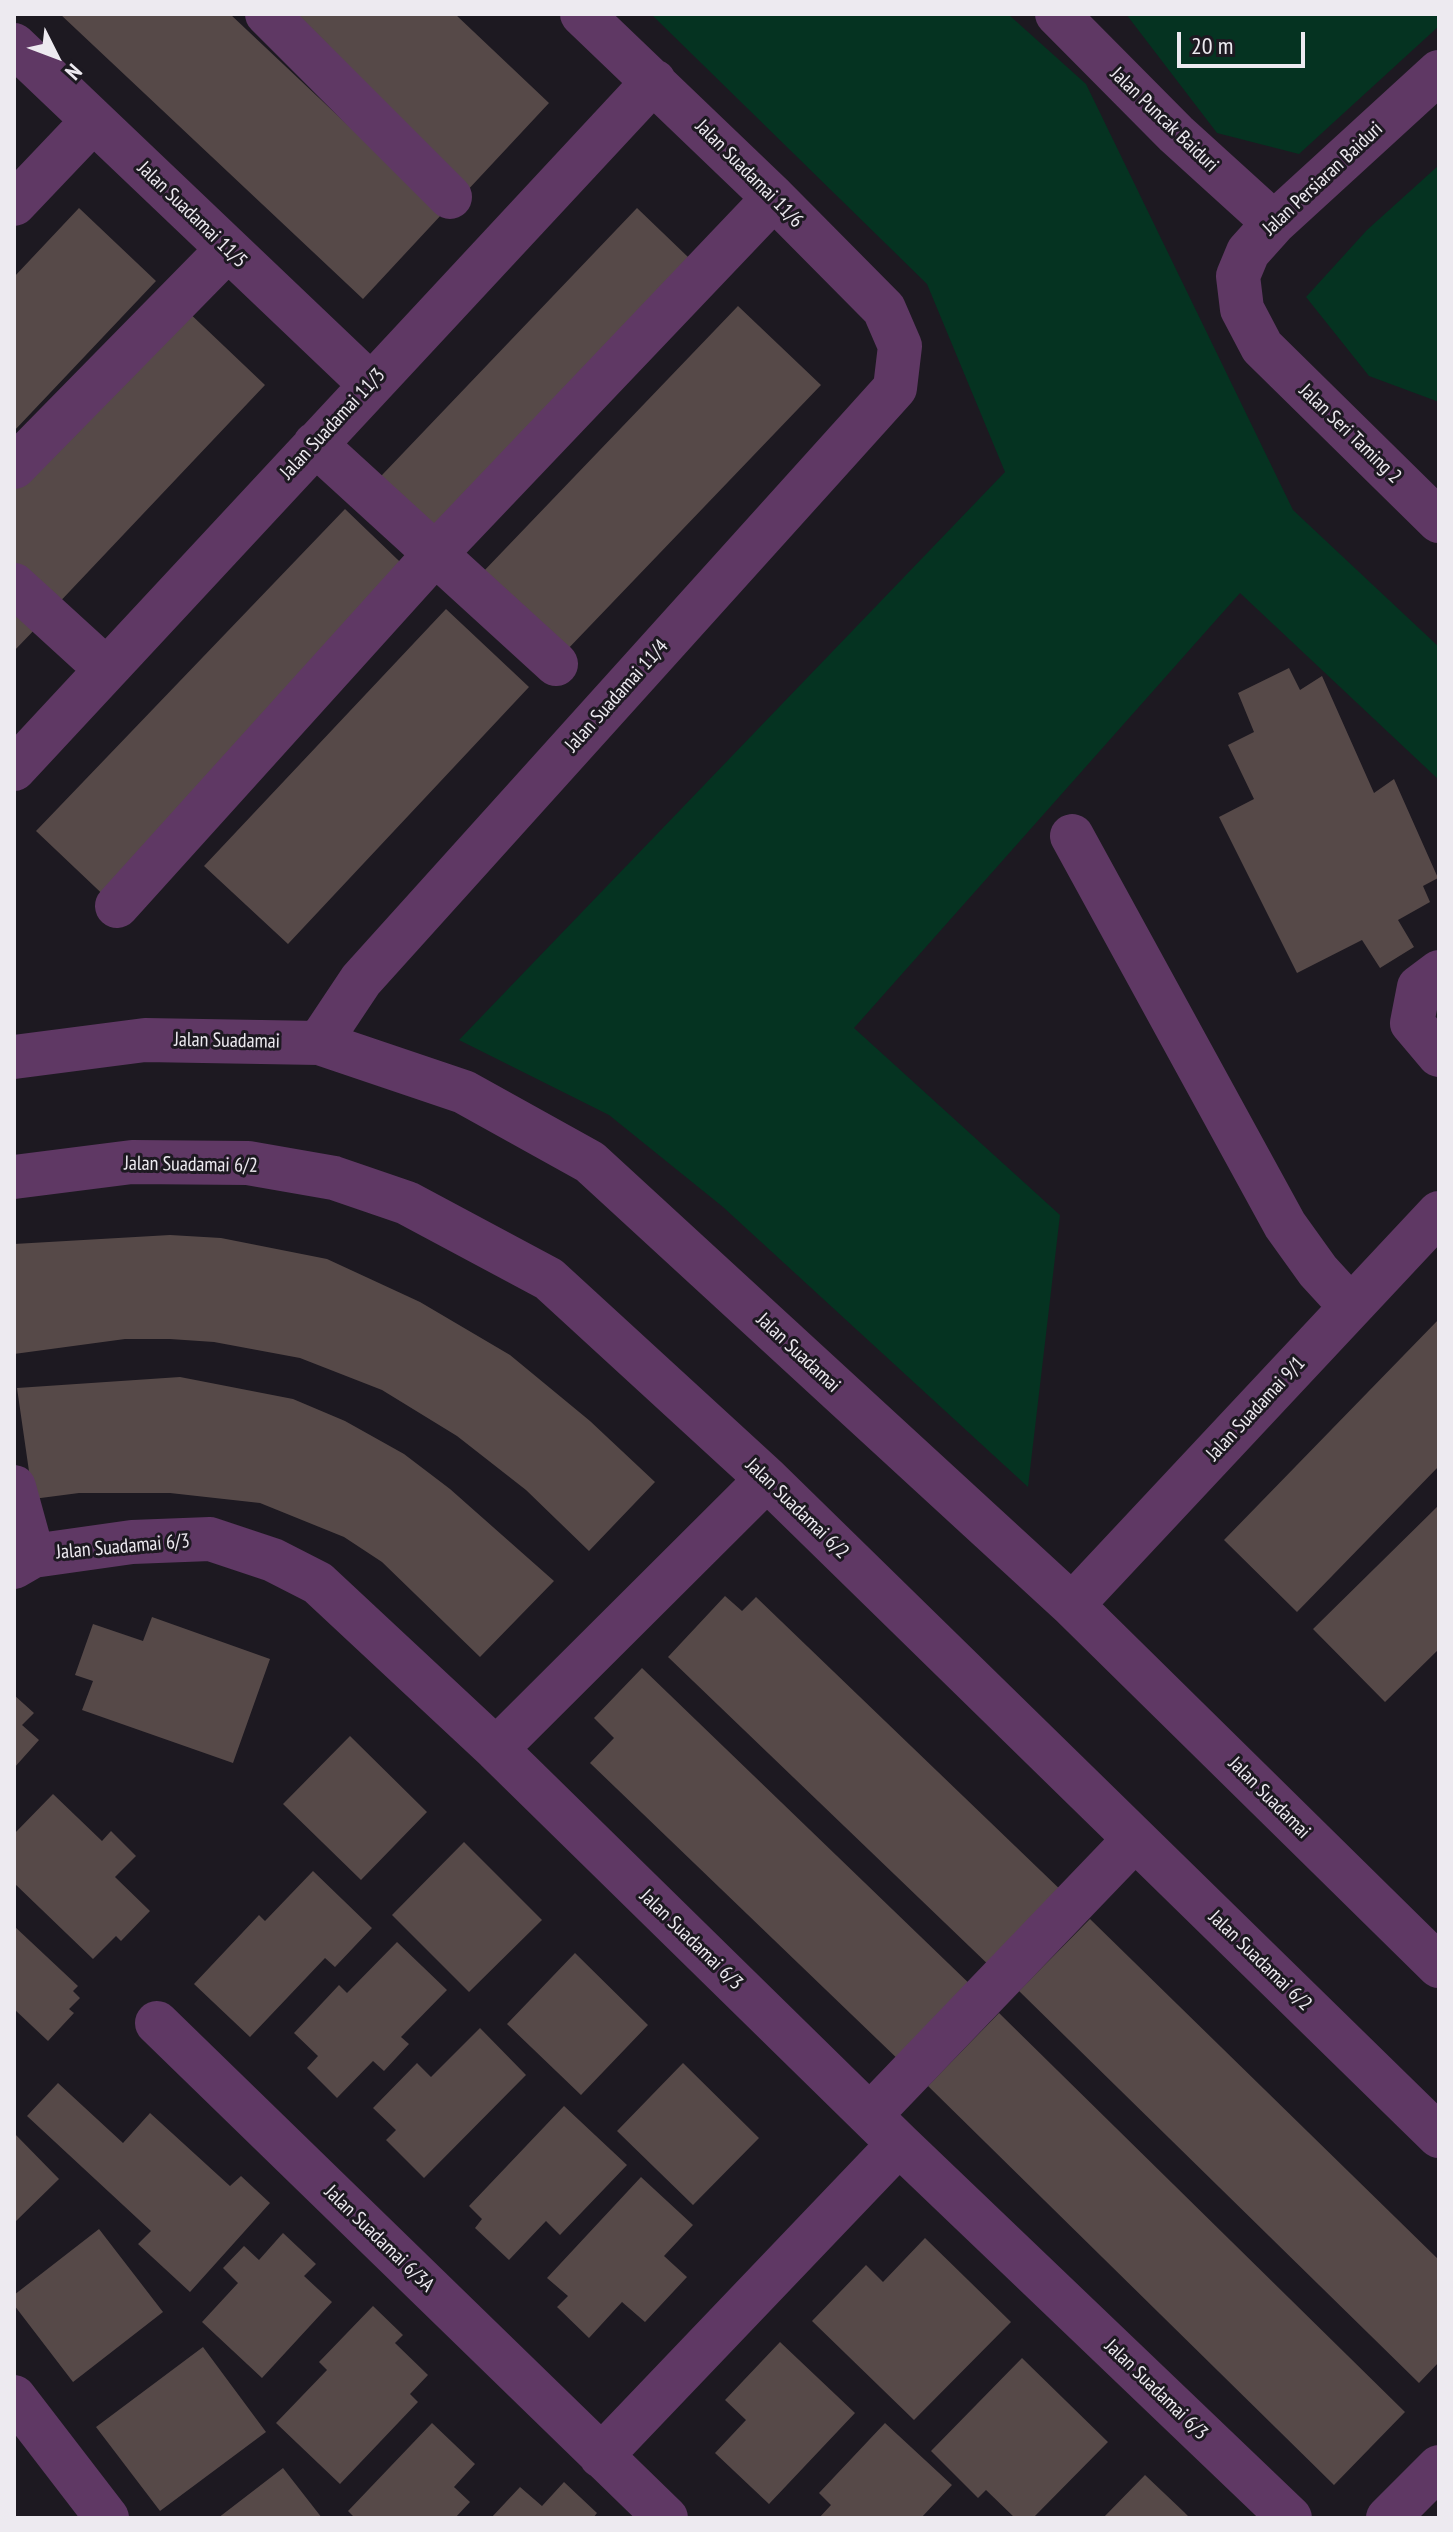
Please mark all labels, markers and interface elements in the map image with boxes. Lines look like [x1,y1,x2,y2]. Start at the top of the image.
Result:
north arrow [16,16,96,96]
scale bar [1181,16,1309,66]
text: 20 m [1191,30,1233,61]
text: N [59,58,88,86]
street label: Jalan Puncak Baiduri [1105,63,1223,177]
street label: Jalan Suadamai 11/6 [690,115,808,233]
street label: Jalan Persiaran Baiduri [1258,117,1388,241]
street label: Jalan Suadamai 11/5 [132,157,252,273]
street label: Jalan Suadamai 11/3 [275,364,391,484]
street label: Jalan Seri Taming 2 [1294,379,1406,489]
street label: Jalan Suadamai 11/4 [560,635,674,757]
street label: Jalan Suadamai [174,1028,280,1054]
street label: Jalan Suadamai 6/2 [124,1152,258,1178]
street label: Jalan Suadamai [751,1308,845,1398]
street label: Jalan Suadamai 9/1 [1202,1352,1310,1466]
street label: Jalan Suadamai 6/2 [741,1454,853,1564]
street label: Jalan Suadamai 6/3 [55,1529,191,1565]
street label: Jalan Suadamai [1223,1752,1315,1844]
street label: Jalan Suadamai 6/3 [635,1885,747,1995]
street label: Jalan Suadamai 6/2 [1204,1906,1316,2016]
street label: Jalan Suadamai 6/3A [319,2181,439,2297]
street label: Jalan Suadamai 6/3 [1100,2335,1212,2445]

